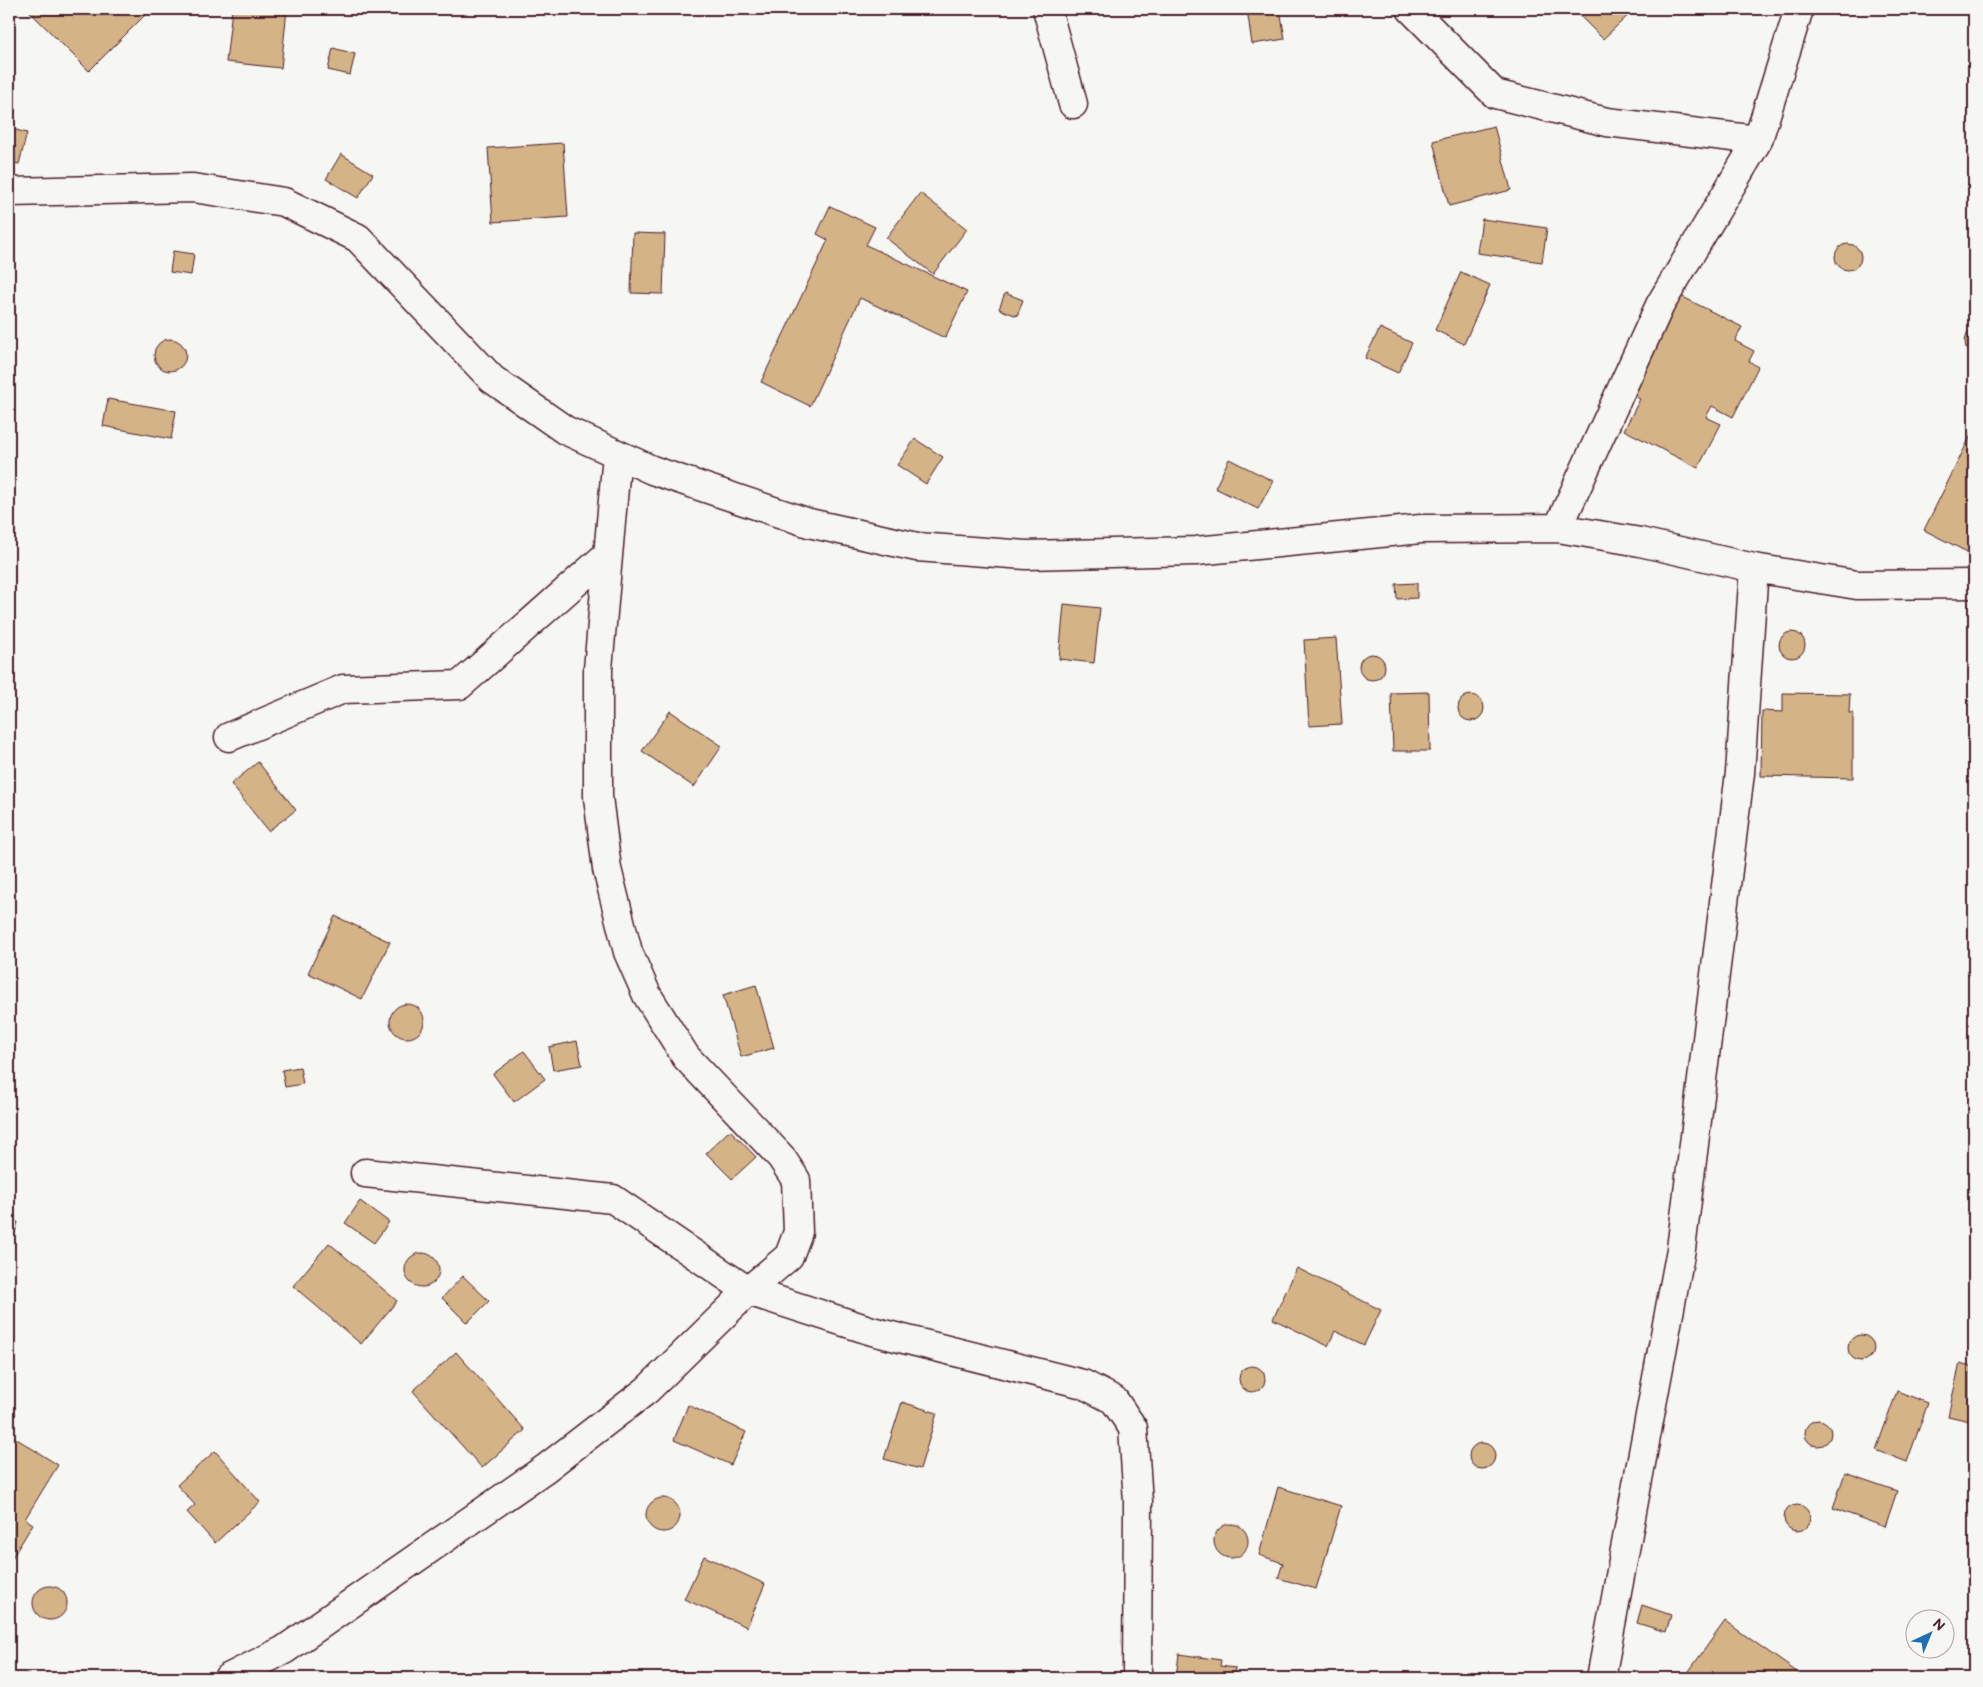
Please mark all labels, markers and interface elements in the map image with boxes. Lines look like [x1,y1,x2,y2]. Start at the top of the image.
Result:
north arrow [1906,1610,1956,1660]
text: N [1929,1615,1948,1635]

